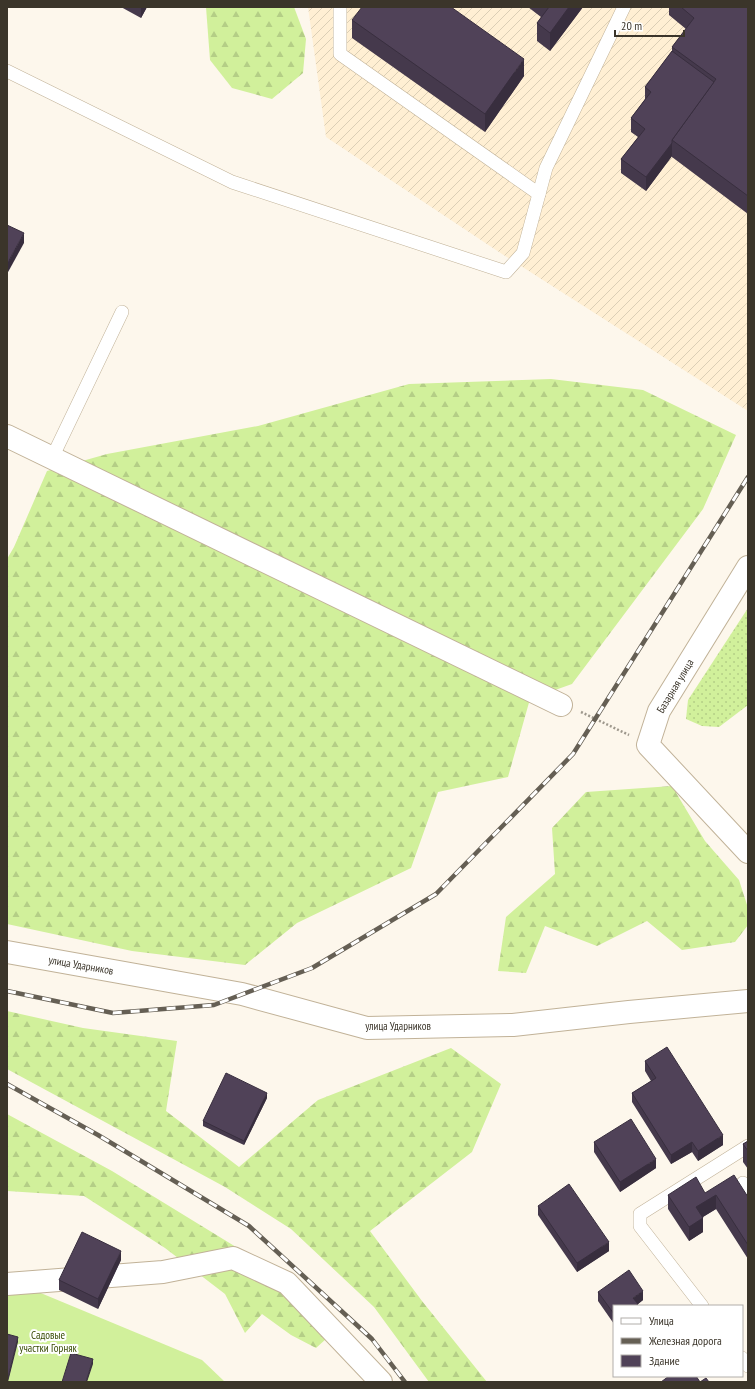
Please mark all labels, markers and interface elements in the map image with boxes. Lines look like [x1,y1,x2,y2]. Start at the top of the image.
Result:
scale bar [615,12,684,38]
text: 20 m [621,18,642,33]
street label: Базарная улица [653,656,697,716]
street label: улица Ударников [47,952,115,978]
street label: улица Ударников [365,1019,431,1033]
legend [613,1305,743,1377]
text: Улица [649,1313,674,1328]
park label: Садовые участки Горняк [19,1328,77,1355]
text: Железная дорога [648,1333,722,1348]
text: Здание [649,1353,680,1368]

